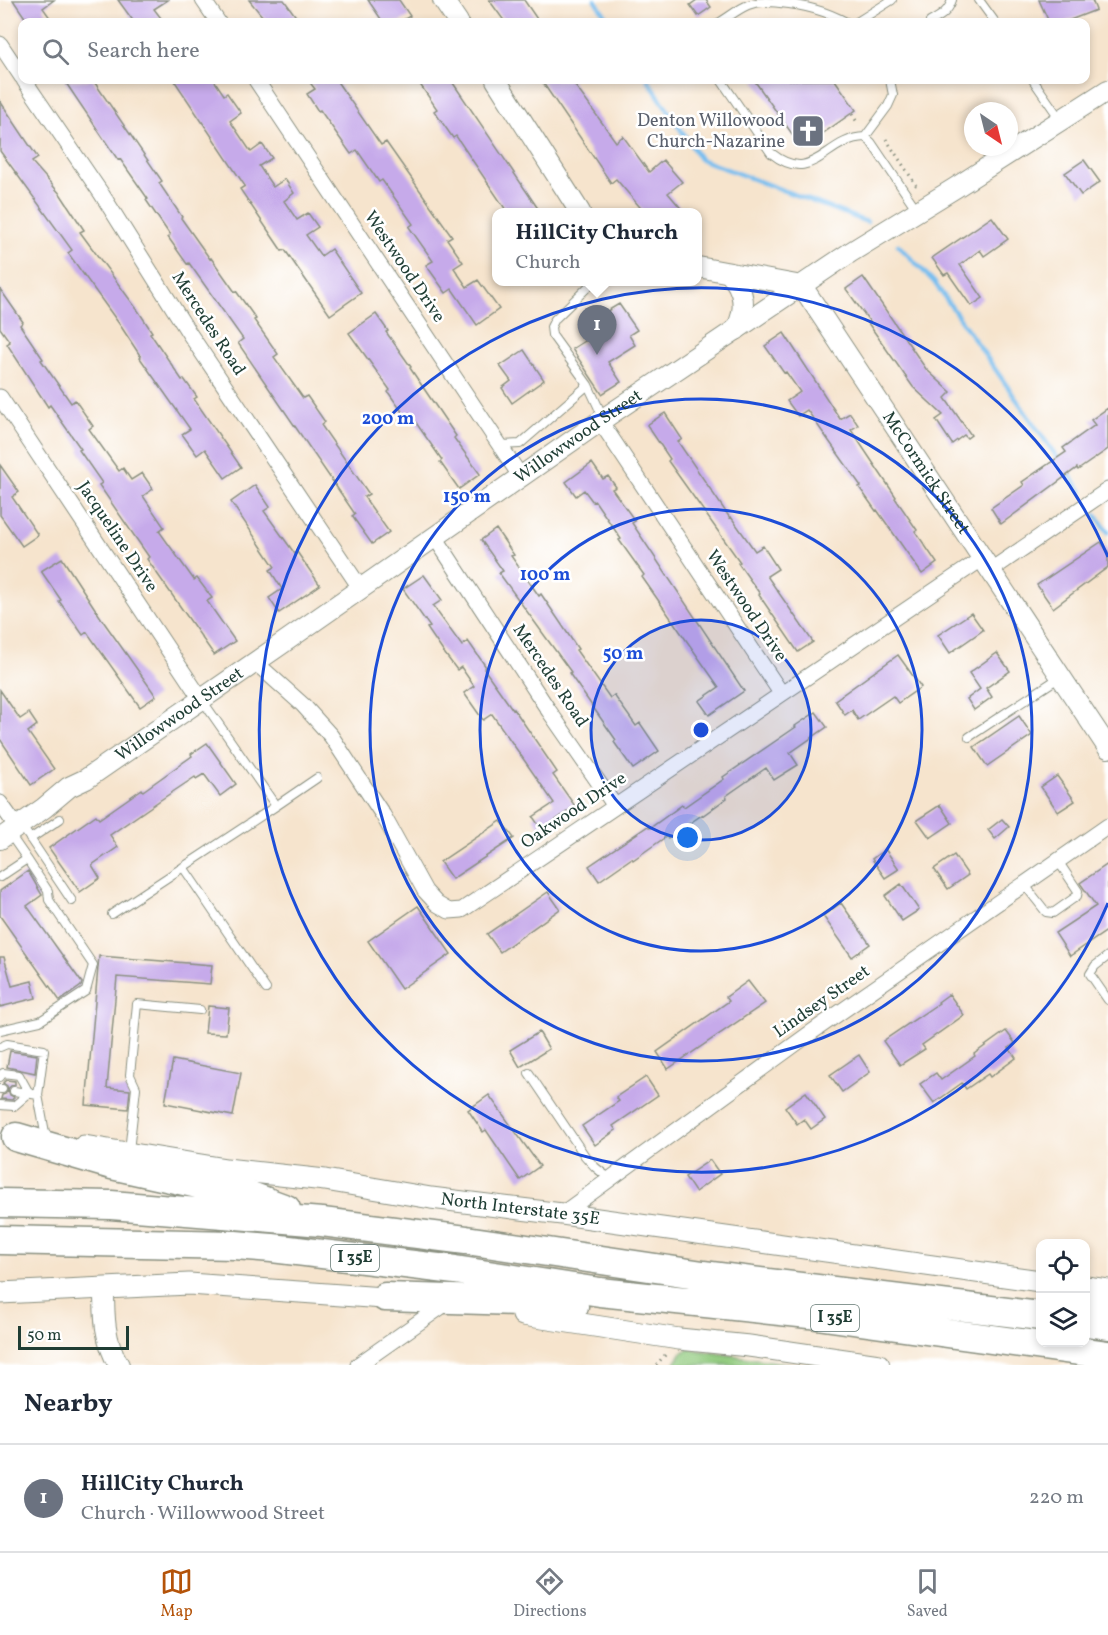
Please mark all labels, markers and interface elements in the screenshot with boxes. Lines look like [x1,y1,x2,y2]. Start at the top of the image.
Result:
search box [18,18,1090,84]
icon: search [39,35,72,68]
text: Search here [87,36,200,67]
north arrow [964,102,1018,156]
place label: Denton Willowood Church-Nazarine [637,109,785,155]
church icon: Denton Willowood Church-Nazarine [790,113,826,149]
street label: Westwood Drive [357,206,451,328]
popup [492,208,702,286]
text: HillCity Church [516,218,678,249]
text: Church [516,249,581,277]
street label: Mercedes Road [165,267,251,381]
pin: 1 [578,306,616,355]
street label: Willowwood Street [509,383,648,490]
street label: McCormick Street [876,406,976,539]
text: 200 m [362,407,414,432]
street label: Jacqueline Drive [71,477,163,597]
text: 150 m [443,485,491,510]
street label: Westwood Drive [699,545,793,667]
text: 100 m [520,563,570,588]
street label: Mercedes Road [506,619,594,733]
text: 50 m [603,642,643,667]
street label: Willowwood Street [110,661,249,768]
centre of rings [691,720,711,740]
street label: Oakwood Drive [516,766,632,856]
your location [673,823,702,852]
street label: Lindsey Street [769,960,875,1044]
street label: North Interstate 35E [439,1187,602,1232]
map controls [1036,1239,1090,1347]
button: locate [1036,1239,1090,1293]
road number: I 35E [331,1245,379,1271]
button: layers [1036,1293,1090,1347]
road number: I 35E [811,1305,859,1331]
scale bar [18,1323,129,1350]
text: 50 m [27,1325,61,1347]
text: Nearby [24,1386,113,1422]
text: HillCity Church [81,1469,244,1500]
text: 1 [39,1484,48,1512]
text: 220 m [1029,1484,1084,1512]
text: Church · Willowwood Street [81,1500,325,1528]
tab: Map [160,1565,193,1623]
tab: Directions [513,1565,587,1623]
tab: Saved [907,1565,948,1623]

